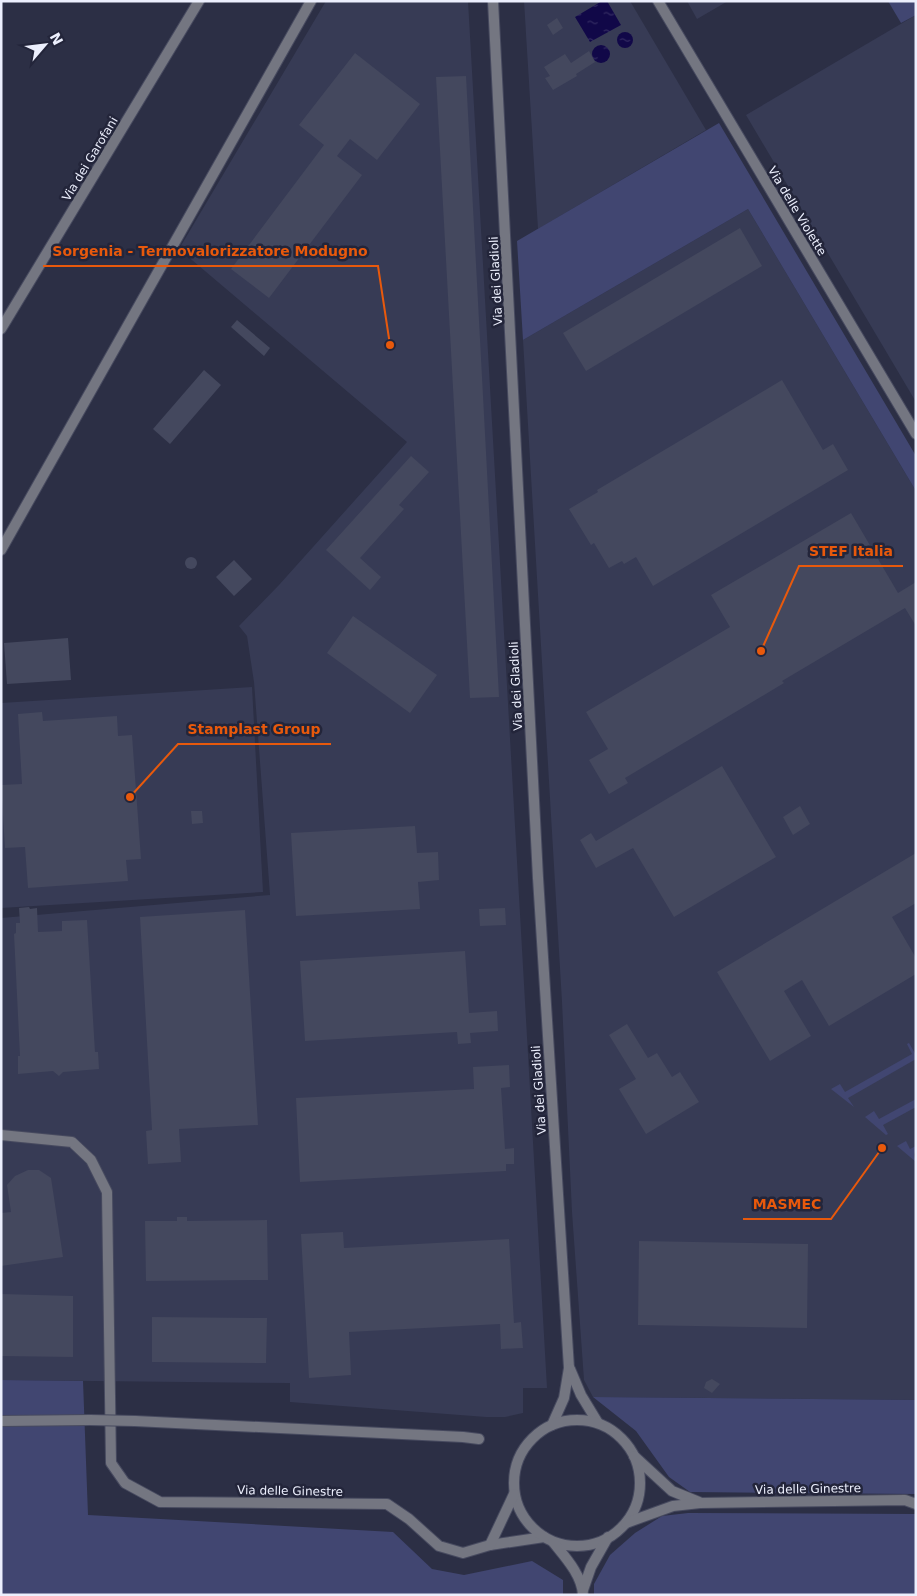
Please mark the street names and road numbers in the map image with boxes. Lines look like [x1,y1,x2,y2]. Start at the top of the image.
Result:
street label: Via dei Garofani [59,114,121,204]
street label: Via delle Violette [765,164,829,258]
street label: Via dei Gladioli [487,236,505,326]
street label: Via dei Gladioli [507,641,525,731]
street label: Via dei Gladioli [529,1045,549,1135]
street label: Via delle Ginestre [755,1481,861,1497]
street label: Via delle Ginestre [237,1483,343,1499]

